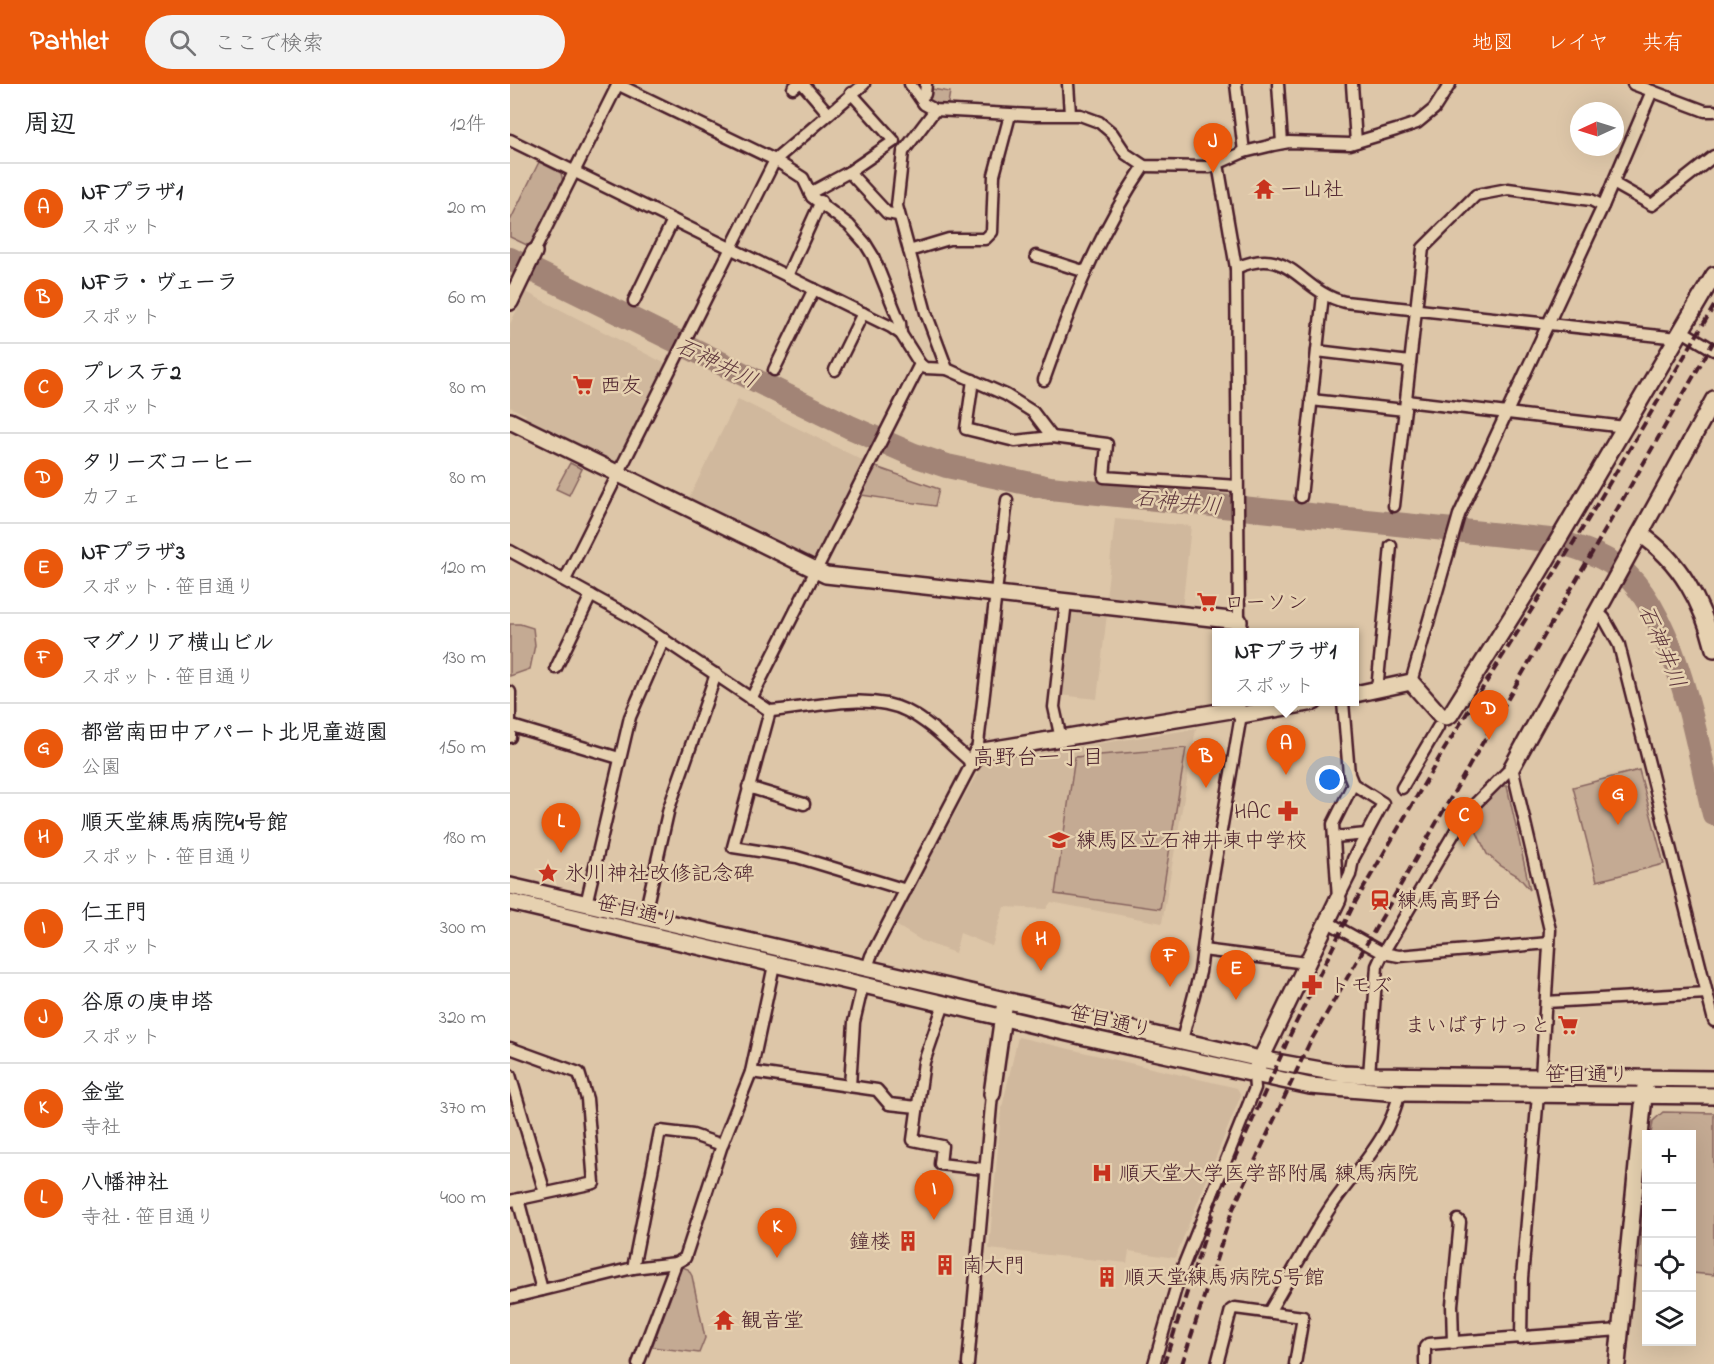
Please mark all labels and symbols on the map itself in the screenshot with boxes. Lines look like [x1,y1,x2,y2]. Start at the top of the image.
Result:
north arrow [1570,102,1624,156]
pin: J [1194,124,1232,173]
place label: 一山社 [1281,176,1344,206]
temple icon: 一山社 [1252,177,1276,201]
water label: 石神井川 [669,331,762,398]
place label: 西友 [600,372,642,402]
supermarket icon: 西友 [571,373,595,397]
water label: 石神井川 [1132,483,1223,524]
place label: ローソン [1224,589,1308,619]
supermarket icon: ローソン [1195,590,1219,614]
water label: 石神井川 [1628,600,1692,694]
pin: D [1470,690,1508,740]
pin: A [1266,726,1306,775]
pin: B [1186,738,1226,788]
district label: 高野台一丁目 [972,743,1104,775]
your location [1315,765,1344,794]
pin: G [1598,776,1638,825]
place label: HAC [1234,798,1271,828]
pin: C [1444,798,1484,847]
pharmacy icon: HAC [1276,799,1300,823]
pin: L [542,804,580,853]
place label: 練馬区立石神井東中学校 [1076,827,1307,857]
school or university icon: 練馬区立石神井東中学校 [1047,828,1071,852]
place label: 氷川神社改修記念碑 [565,860,754,890]
place icon: 氷川神社改修記念碑 [536,861,560,885]
place label: 練馬高野台 [1397,887,1502,917]
station icon: 練馬高野台 [1368,888,1392,912]
street label: 笹目通り [593,889,682,937]
pin: H [1022,922,1060,971]
pin: F [1150,938,1190,987]
pin: E [1216,950,1256,1000]
place label: トモズ [1329,972,1392,1002]
pharmacy icon: トモズ [1300,973,1324,997]
street label: 笹目通り [1066,999,1155,1047]
place label: まいばすけっと [1404,1012,1551,1042]
supermarket icon: まいばすけっと [1556,1013,1580,1037]
street label: 笹目通り [1545,1061,1629,1091]
place label: 順天堂大学医学部附属 練馬病院 [1119,1160,1418,1190]
hospital icon: 順天堂大学医学部附属 練馬病院 [1090,1161,1114,1185]
pin: I [914,1170,954,1220]
pin: K [758,1208,796,1258]
place label: 鐘楼 [849,1228,891,1258]
building icon: 鐘楼 [896,1229,920,1253]
place label: 南大門 [962,1252,1025,1282]
building icon: 南大門 [933,1253,957,1277]
place label: 順天堂練馬病院5号館 [1124,1264,1325,1294]
building icon: 順天堂練馬病院5号館 [1095,1265,1119,1289]
place label: 観音堂 [741,1307,804,1337]
temple icon: 観音堂 [712,1308,736,1332]

